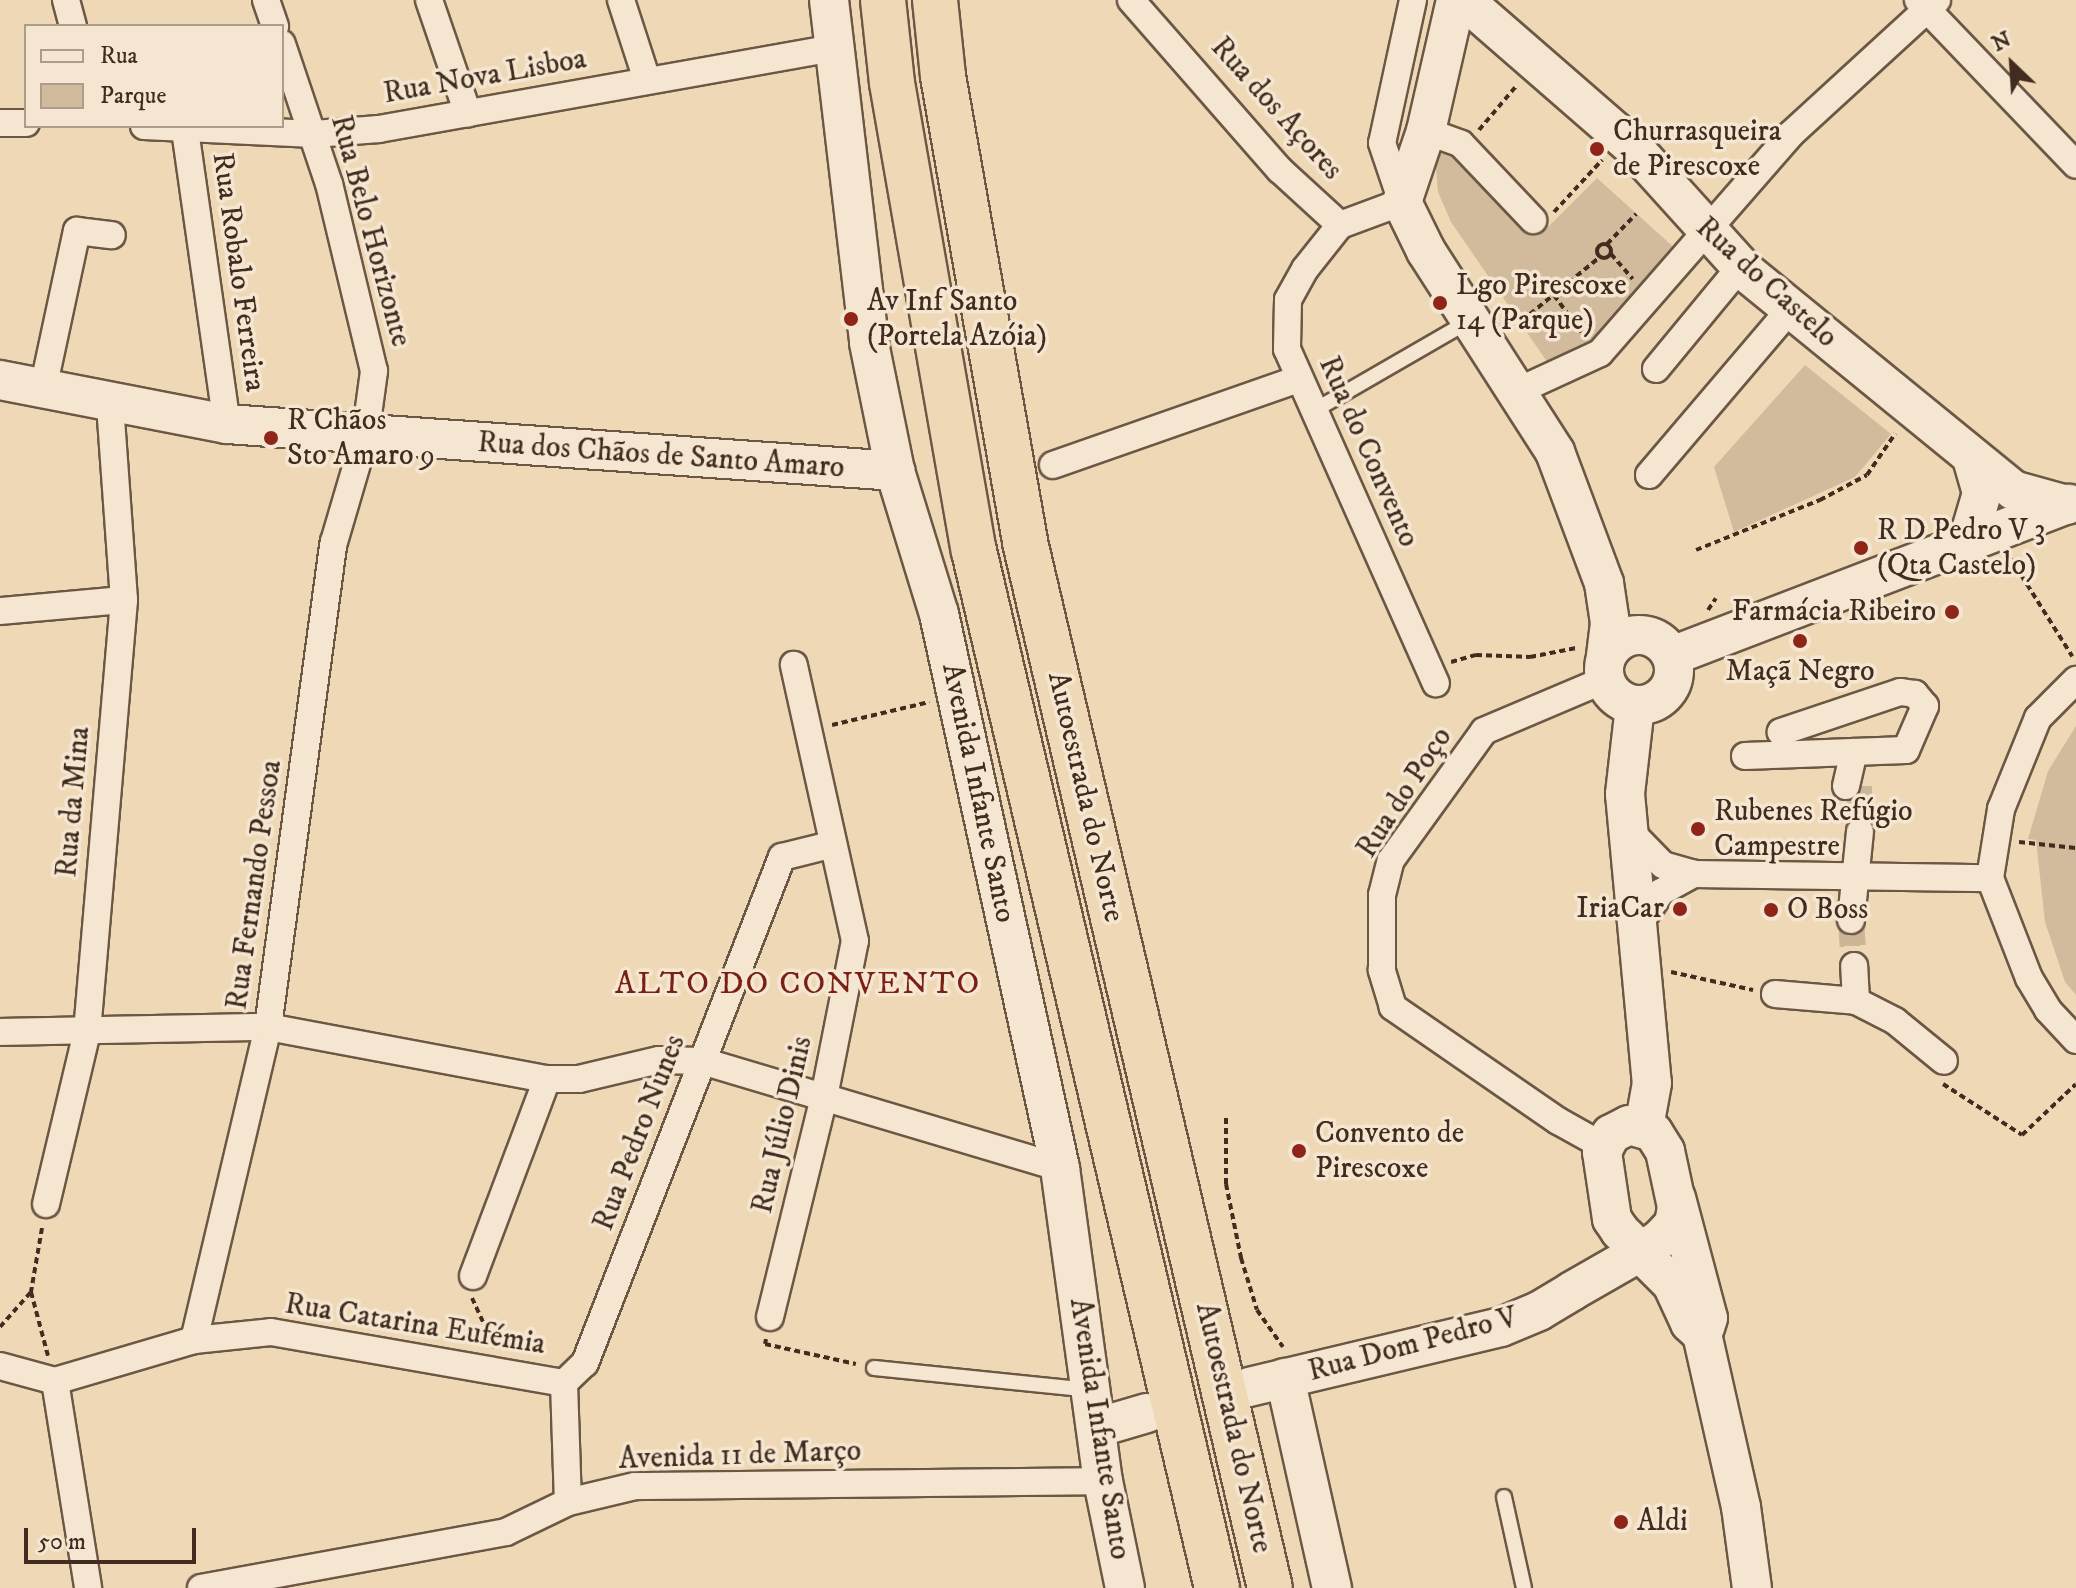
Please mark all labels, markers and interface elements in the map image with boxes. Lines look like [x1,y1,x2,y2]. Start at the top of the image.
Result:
legend [24,24,284,128]
north arrow [1972,24,2052,104]
text: N [1988,26,2016,58]
street label: Rua dos Açores [1202,30,1350,188]
text: Rua [100,41,138,71]
street label: Rua Nova Lisboa [381,41,589,113]
text: Parque [100,81,166,111]
street label: Rua Belo Horizonte [322,111,418,351]
place label: Churrasqueira de Pirescoxe [1613,114,1781,184]
marker: Churrasqueira de Pirescoxe [1588,140,1606,158]
street label: Rua Robalo Ferreira [203,150,273,394]
street label: Rua do Castelo [1688,210,1844,356]
place label: Lgo Pirescoxe 14 (Parque) [1456,268,1627,338]
place label: Av Inf Santo (Portela Azóia) [867,284,1047,354]
marker: Lgo Pirescoxe 14 (Parque) [1431,294,1449,312]
marker: Av Inf Santo (Portela Azóia) [842,310,860,328]
street label: Rua do Convento [1310,351,1426,553]
place label: R Chãos Sto Amaro 9 [287,403,435,474]
street label: Rua dos Chãos de Santo Amaro [476,425,846,487]
marker: R Chãos Sto Amaro 9 [262,429,280,447]
place label: R D Pedro V 3 (Qta Castelo) [1877,513,2045,584]
marker: R D Pedro V 3 (Qta Castelo) [1852,539,1870,557]
place label: Farmácia Ribeiro [1732,594,1936,630]
marker: Farmácia Ribeiro [1943,603,1961,621]
marker: Maçã Negro [1791,632,1809,650]
place label: Maçã Negro [1725,654,1875,690]
street label: Avenida Infante Santo [933,660,1023,926]
street label: Autoestrada do Norte [1039,668,1131,926]
street label: Rua do Poço [1349,721,1461,865]
street label: Rua da Mina [49,725,99,879]
street label: Rua Fernando Pessoa [220,758,290,1012]
place label: Rubenes Refúgio Campestre [1714,794,1913,864]
marker: Rubenes Refúgio Campestre [1689,820,1707,838]
place label: IriaCar [1576,891,1664,927]
place label: O Boss [1787,892,1868,928]
marker: IriaCar [1671,900,1689,918]
marker: O Boss [1762,901,1780,919]
district label: ALTO DO CONVENTO [615,965,981,1003]
street label: Rua Pedro Nunes [586,1030,694,1236]
street label: Rua Júlio Dinis [745,1033,821,1217]
place label: Convento de Pirescoxe [1315,1116,1464,1186]
marker: Convento de Pirescoxe [1290,1142,1308,1160]
street label: Rua Catarina Eufémia [282,1287,548,1363]
street label: Avenida Infante Santo [1061,1296,1137,1562]
street label: Autoestrada do Norte [1187,1299,1279,1557]
street label: Rua Dom Pedro V [1304,1300,1522,1390]
street label: Avenida 11 de Março [618,1434,862,1478]
place label: Aldi [1637,1504,1688,1540]
scale bar [28,1512,200,1562]
marker: Aldi [1612,1513,1630,1531]
text: 50 m [38,1527,86,1557]

